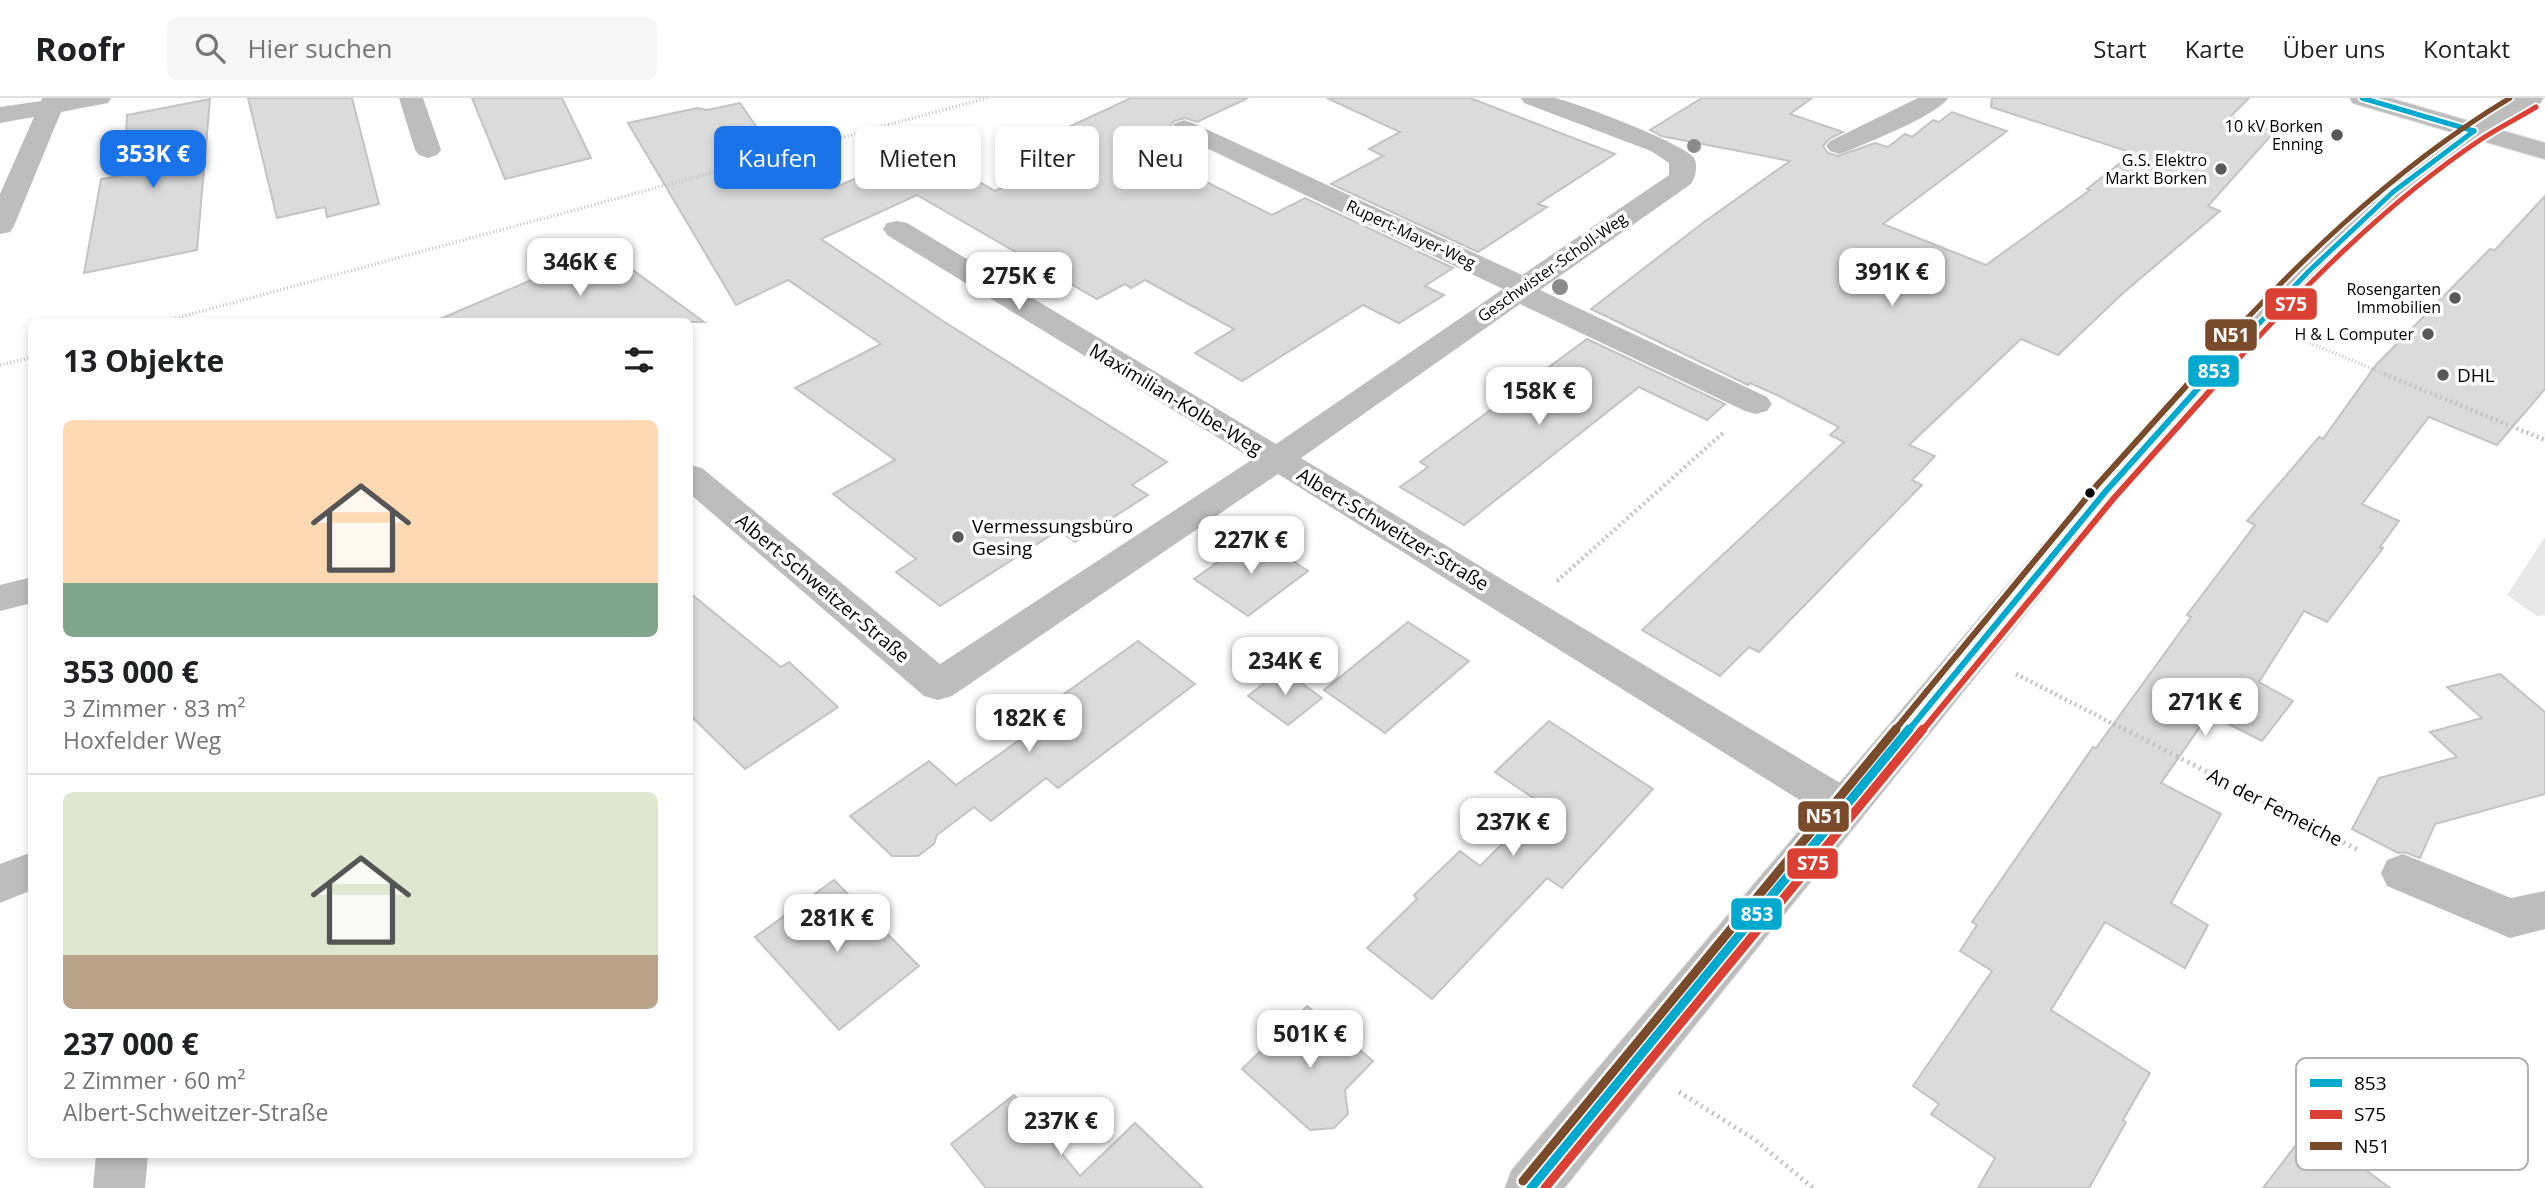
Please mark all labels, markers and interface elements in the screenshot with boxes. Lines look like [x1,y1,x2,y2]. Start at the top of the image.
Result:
search box [167,17,657,80]
text: Roofr [35,26,125,71]
icon: search [191,29,229,67]
text: Hier suchen [247,30,392,66]
text: Start [2093,32,2147,65]
text: Karte [2185,32,2245,65]
text: Über uns [2283,32,2385,65]
text: Kontakt [2423,32,2510,65]
place label: 10 kV Borken Enning [2225,115,2323,155]
chip: Kaufen [714,126,841,189]
chip: Mieten [855,126,981,189]
chip: Filter [995,126,1099,189]
chip: Neu [1113,126,1208,189]
marker: 10 kV Borken Enning [2329,127,2345,143]
pin: 353K € [96,130,210,190]
text: 353K € [116,137,190,169]
place label: G.S. Elektro Markt Borken [2105,149,2207,189]
marker: G.S. Elektro Markt Borken [2213,161,2229,177]
street label: Rupert-Mayer-Weg [1343,194,1479,274]
street label: Geschwister-Scholl-Weg [1473,207,1631,327]
pin: 346K € [523,238,637,298]
text: 346K € [543,245,617,277]
pin: 391K € [1835,248,1949,308]
pin: 275K € [962,252,1076,312]
text: 391K € [1855,255,1929,287]
text: 275K € [982,259,1056,291]
place label: Rosengarten Immobilien [2346,278,2441,318]
line badge: S75 [2264,287,2318,321]
marker: Rosengarten Immobilien [2447,290,2463,306]
text: S75 [2275,291,2307,317]
line badge: N51 [2204,318,2258,352]
text: N51 [2212,322,2250,348]
place label: H & L Computer [2294,323,2414,345]
marker: H & L Computer [2420,326,2436,342]
street label: Maximilian-Kolbe-Weg [1085,337,1267,461]
text: 13 Objekte [63,340,224,381]
icon: filters [620,341,658,379]
line badge: 853 [2187,354,2240,388]
text: 853 [2198,358,2230,384]
place label: DHL [2457,362,2495,388]
marker: DHL [2435,367,2451,383]
pin: 158K € [1482,368,1596,427]
text: 158K € [1502,374,1576,406]
street label: Albert-Schweitzer-Straße [1292,461,1494,597]
icon: home [298,465,424,591]
unlabelled marker [2083,486,2097,500]
street label: Albert-Schweitzer-Straße [731,508,915,668]
place label: Vermessungsbüro Gesing [972,513,1133,561]
pin: 227K € [1194,517,1308,576]
text: 227K € [1214,523,1288,555]
marker: Vermessungsbüro Gesing [950,529,966,545]
pin: 234K € [1228,638,1342,697]
text: 234K € [1248,644,1322,676]
text: 353 000 € [63,651,199,692]
pin: 271K € [2148,678,2262,738]
text: 271K € [2168,685,2242,717]
text: 3 Zimmer · 83 m² [63,692,246,724]
pin: 182K € [972,694,1086,754]
text: 182K € [992,701,1066,733]
text: Hoxfelder Weg [63,724,221,756]
street label: An der Femeiche [2203,762,2347,852]
pin: 237K € [1456,798,1570,858]
line badge: N51 [1797,800,1850,833]
text: N51 [1805,803,1843,829]
text: 237K € [1476,805,1550,837]
icon: home [298,837,424,963]
line badge: S75 [1786,847,1839,880]
text: S75 [1797,850,1829,876]
pin: 281K € [780,894,894,954]
line badge: 853 [1730,897,1783,931]
text: 281K € [800,901,874,933]
text: 853 [1741,901,1773,927]
pin: 501K € [1253,1010,1367,1070]
text: 501K € [1273,1017,1347,1049]
text: 237 000 € [63,1023,199,1064]
legend [2296,1058,2528,1170]
text: 2 Zimmer · 60 m² [63,1064,246,1096]
text: 853 [2354,1070,2387,1096]
text: Albert-Schweitzer-Straße [63,1096,329,1128]
pin: 237K € [1004,1098,1118,1157]
text: S75 [2354,1101,2386,1127]
text: 237K € [1024,1104,1098,1136]
text: N51 [2354,1133,2390,1159]

